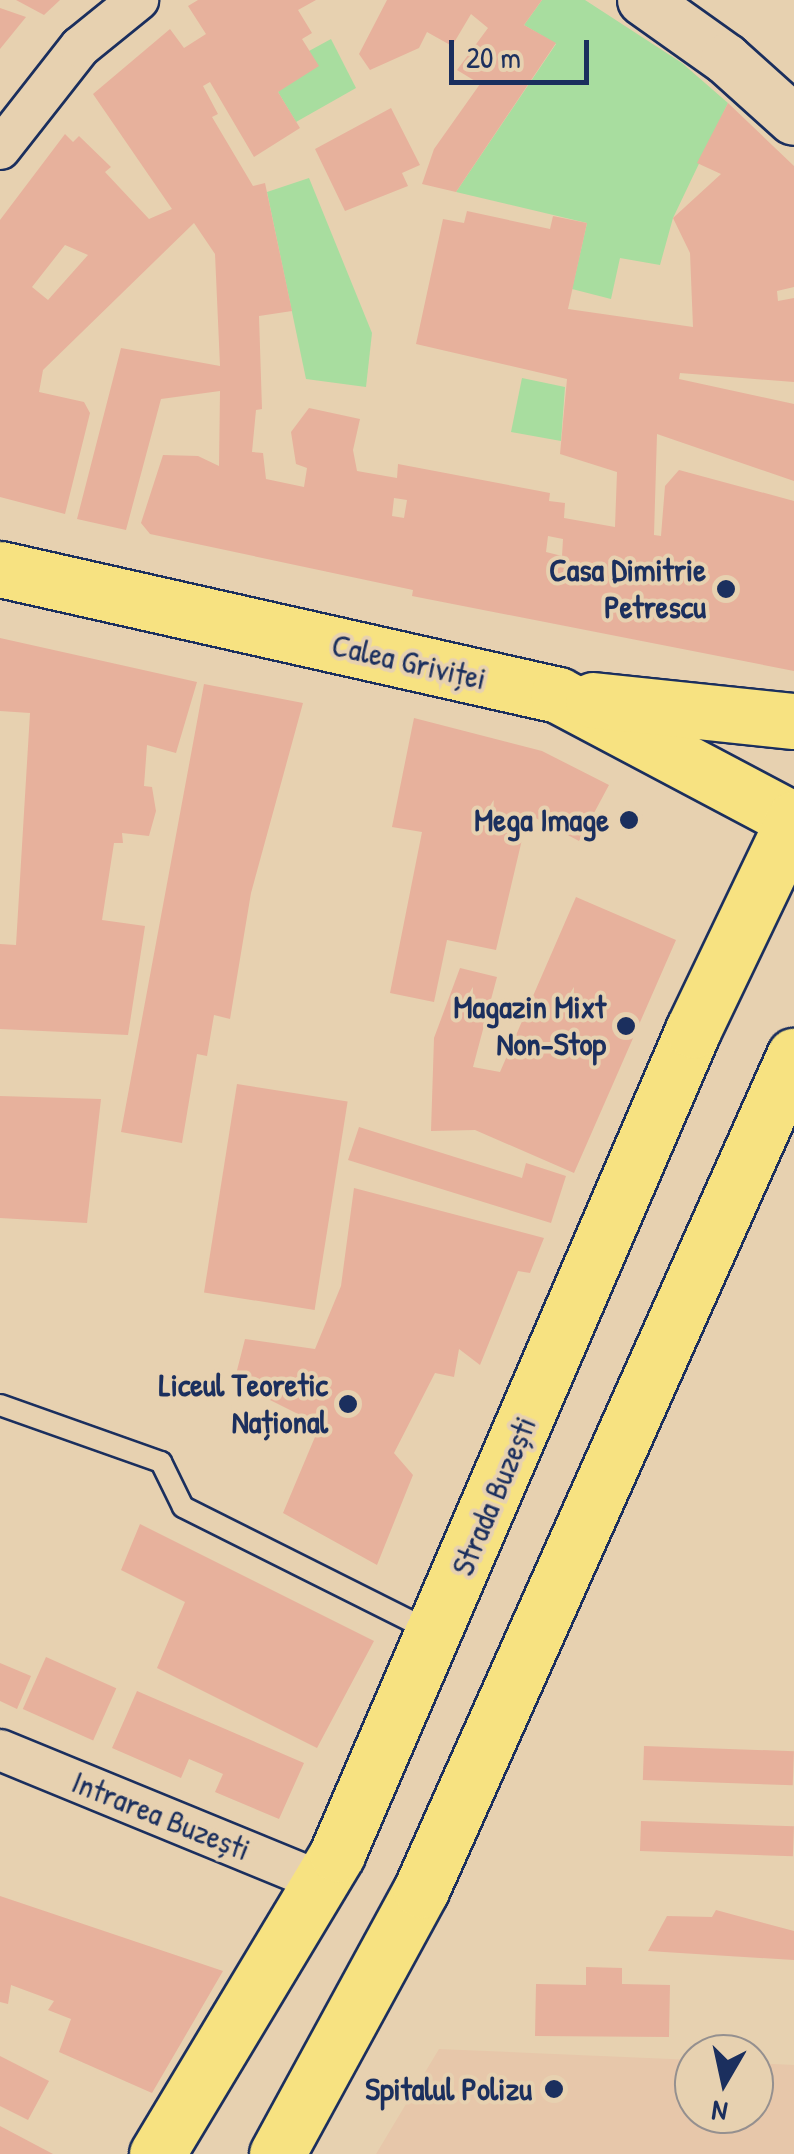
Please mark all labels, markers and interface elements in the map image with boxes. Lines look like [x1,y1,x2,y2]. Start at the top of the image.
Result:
scale bar [454,20,594,82]
text: 20 m [466,37,521,77]
place label: Casa Dimitrie Petrescu [549,552,706,627]
marker: Casa Dimitrie Petrescu [715,578,737,600]
street label: Calea Griviței [328,626,490,698]
place label: Mega Image [474,801,609,839]
marker: Mega Image [618,809,640,831]
place label: Magazin Mixt Non-Stop [453,989,606,1064]
marker: Magazin Mixt Non-Stop [615,1015,637,1037]
place label: Liceul Teoretic Național [159,1367,328,1442]
marker: Liceul Teoretic Național [337,1393,359,1415]
street label: Strada Buzești [443,1411,545,1581]
street label: Intrarea Buzești [66,1763,256,1869]
north arrow [674,2034,774,2134]
place label: Spitalul Polizu [365,2070,532,2108]
marker: Spitalul Polizu [541,2076,567,2102]
text: N [709,2092,730,2132]

